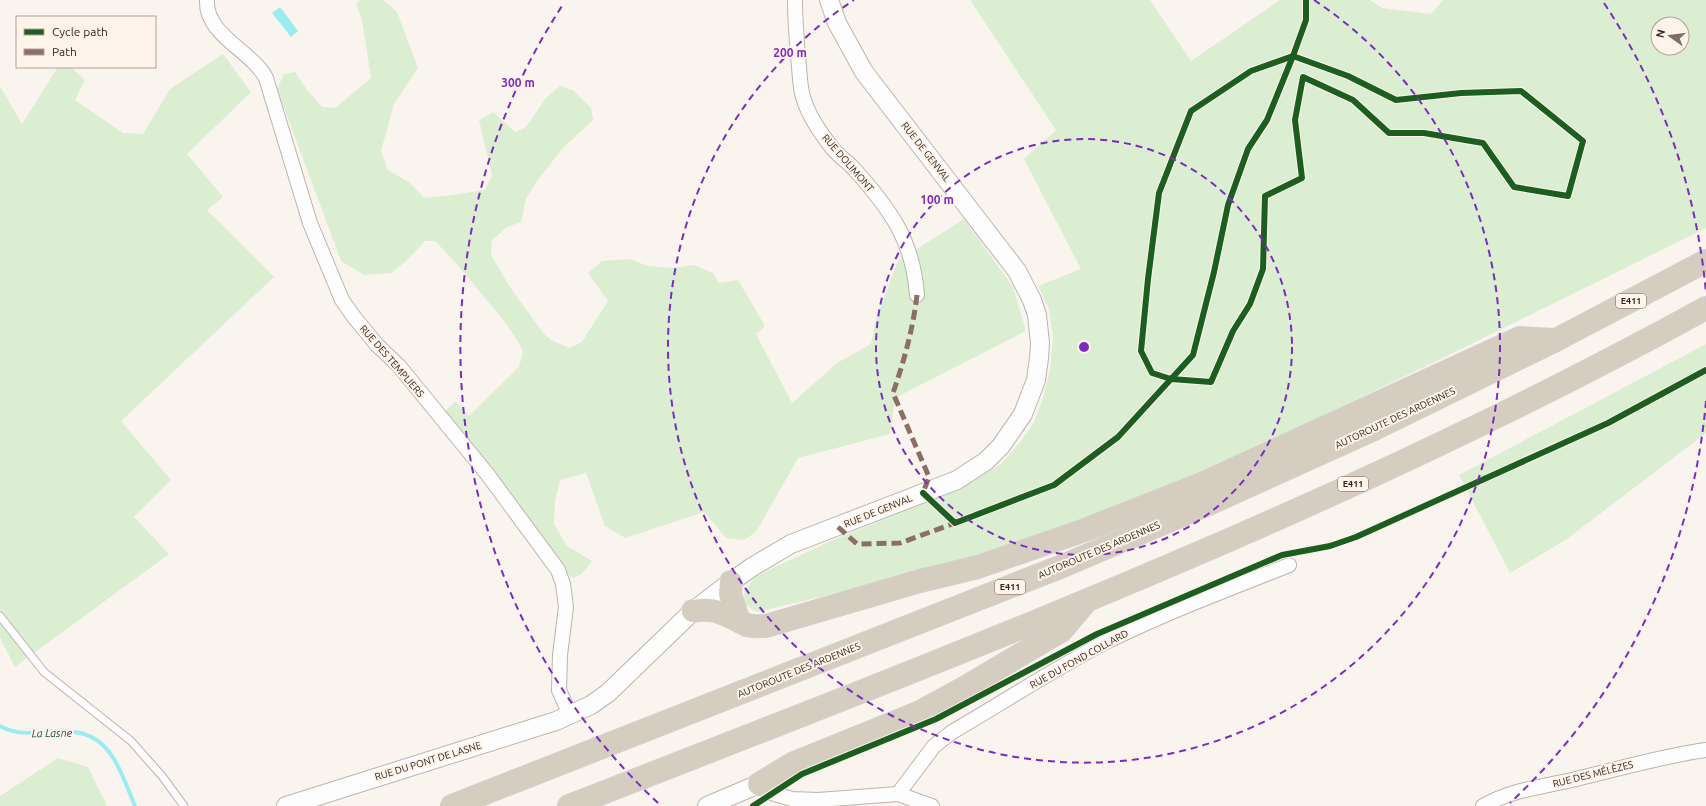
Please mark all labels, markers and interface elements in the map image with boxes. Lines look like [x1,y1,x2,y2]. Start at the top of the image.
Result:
legend [16,16,156,68]
north arrow [1650,16,1690,56]
text: Cycle path [52,25,108,38]
text: N [1653,28,1667,39]
text: Path [52,45,77,58]
text: 200 m [773,46,807,59]
text: 300 m [501,76,535,89]
street label: RUE DE GENVAL [899,120,953,184]
street label: RUE DOLIMONT [820,132,876,194]
text: 100 m [920,193,954,206]
road number: E411 [1616,294,1646,308]
street label: RUE DES TEMPLIERS [358,323,426,399]
centre of rings [1077,340,1091,354]
street label: AUTOROUTE DES ARDENNES [1333,385,1457,451]
road number: E411 [1338,477,1368,491]
street label: RUE DE GENVAL [842,492,914,530]
street label: AUTOROUTE DES ARDENNES [1036,519,1162,581]
road number: E411 [995,580,1025,594]
street label: RUE DU FOND COLLARD [1028,627,1130,691]
street label: AUTOROUTE DES ARDENNES [736,640,862,700]
water label: La Lasne [32,727,73,739]
street label: RUE DU PONT DE LASNE [373,739,483,782]
street label: RUE DES MÉLÈZES [1551,758,1634,789]

